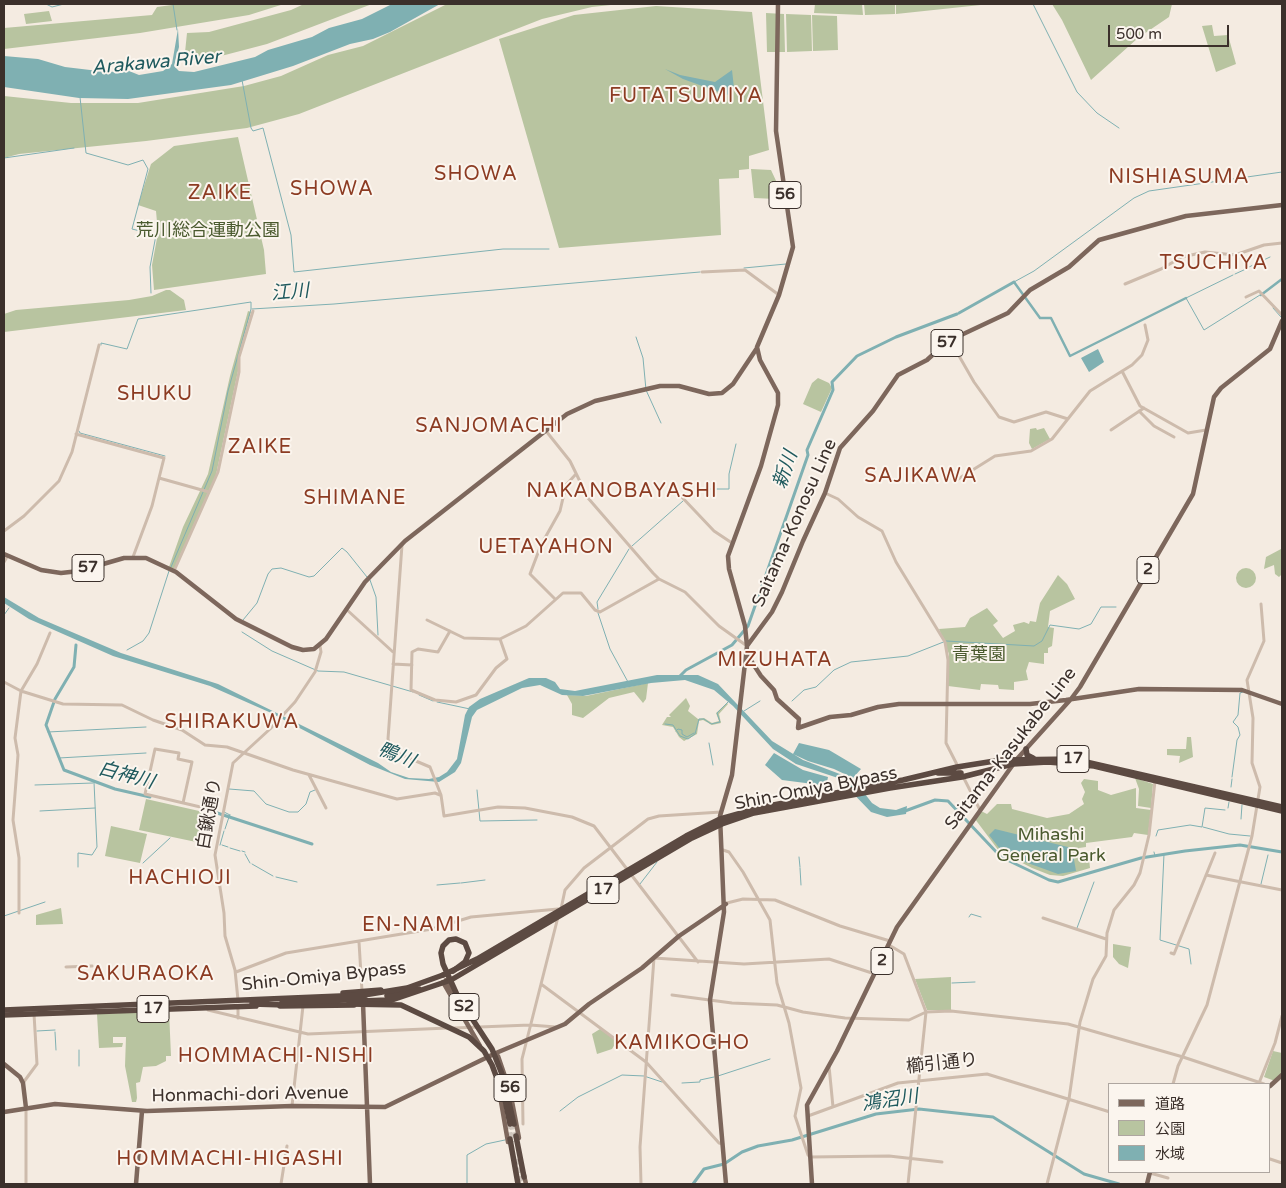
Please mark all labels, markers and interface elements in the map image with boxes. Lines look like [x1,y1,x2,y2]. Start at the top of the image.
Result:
scale bar [1111,15,1232,47]
text: 500 m [1116,25,1162,43]
water label: Arakawa River [91,46,221,80]
district label: FUTATSUMIYA [608,85,764,109]
district label: SHOWA [433,163,519,187]
district label: NISHIASUMA [1107,166,1251,190]
district label: SHOWA [289,178,375,202]
district label: ZAIKE [187,182,253,206]
road number: 56 [769,182,801,208]
park label: 荒川総合運動公園 [136,220,280,242]
district label: TSUCHIYA [1159,252,1269,276]
water label: 江川 [270,280,310,306]
road number: 57 [931,329,963,356]
district label: SHUKU [116,383,194,407]
district label: SANJOMACHI [414,415,564,439]
district label: ZAIKE [227,436,293,460]
street label: Saitama-Konosu Line [748,436,842,610]
water label: 新川 [769,448,803,492]
district label: SAJIKAWA [863,465,979,489]
district label: NAKANOBAYASHI [525,480,719,504]
district label: SHIMANE [303,487,407,511]
district label: UETAYAHON [477,536,615,560]
road number: 57 [72,554,104,582]
road number: 2 [1137,556,1159,584]
park label: 青葉園 [952,644,1006,666]
district label: MIZUHATA [716,649,834,673]
street label: Saitama-Kasukabe Line [941,663,1081,835]
district label: SHIRAKUWA [163,711,301,735]
water label: 鴨川 [374,738,418,774]
road number: 17 [1057,746,1089,772]
water label: 白神川 [96,758,156,794]
street label: Shin-Omiya Bypass [733,763,899,815]
street label: 白鍬通り [193,777,227,851]
park label: Mihashi General Park [996,824,1106,866]
district label: HACHIOJI [127,867,233,891]
road number: 17 [587,876,619,904]
district label: EN-NAMI [361,914,463,938]
road number: 2 [871,948,893,974]
street label: Shin-Omiya Bypass [241,958,407,996]
district label: SAKURAOKA [76,963,216,987]
road number: S2 [449,994,479,1020]
road number: 17 [137,996,169,1022]
district label: KAMIKOCHO [613,1032,751,1056]
district label: HOMMACHI-NISHI [176,1045,376,1069]
street label: 櫛引通り [905,1049,979,1079]
road number: 56 [494,1074,526,1102]
street label: Honmachi-dori Avenue [151,1082,349,1108]
legend [1108,1083,1271,1173]
water label: 鴻沼川 [860,1086,920,1116]
text: 道路 [1155,1095,1185,1113]
text: 公園 [1155,1120,1185,1138]
text: 水域 [1155,1145,1185,1163]
district label: HOMMACHI-HIGASHI [114,1148,346,1172]

